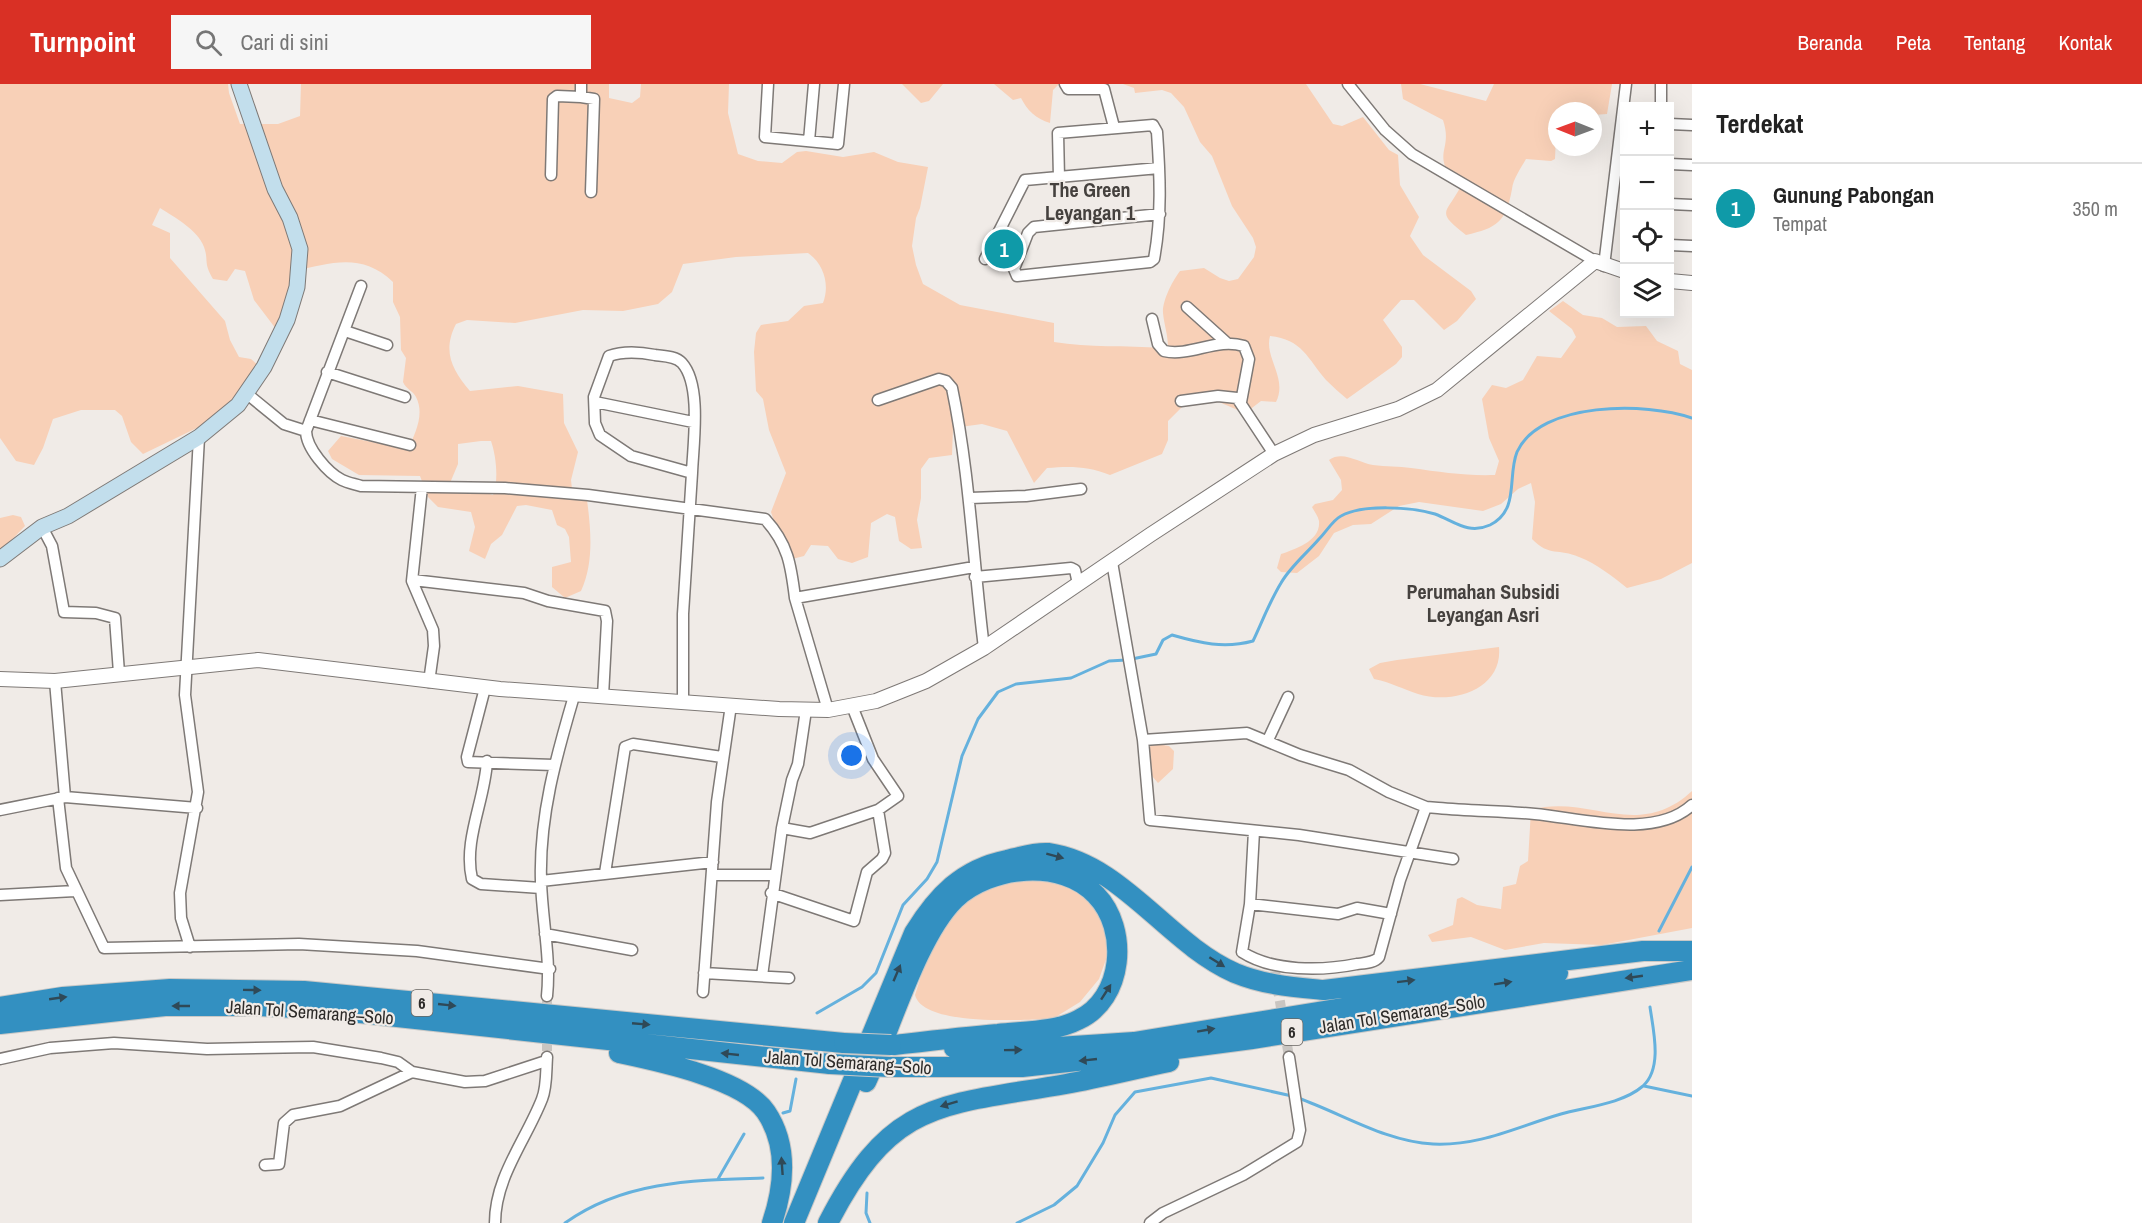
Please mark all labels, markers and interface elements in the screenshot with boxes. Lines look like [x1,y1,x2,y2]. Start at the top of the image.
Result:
search box [171,15,591,69]
text: Turnpoint [30,23,135,61]
icon: search [192,26,225,59]
text: Cari di sini [240,27,329,57]
text: Beranda [1798,28,1863,57]
text: Peta [1896,28,1931,57]
text: Tentang [1964,28,2025,57]
text: Kontak [2058,28,2112,57]
north arrow [1548,102,1602,156]
map controls [1620,102,1674,318]
button: + [1620,102,1674,156]
text: Terdekat [1716,106,1803,141]
button: − [1620,156,1674,210]
district label: The Green Leyangan 1 [1045,176,1136,226]
text: Gunung Pabongan [1773,180,1934,210]
text: 1 [1731,195,1740,222]
text: 350 m [2072,195,2118,222]
button: locate [1620,210,1674,264]
text: Tempat [1773,210,1827,237]
pin: 1 [984,226,1024,272]
button: layers [1620,264,1674,318]
district label: Perumahan Subsidi Leyangan Asri [1406,578,1560,628]
your location [837,741,866,770]
one-way arrow [1046,851,1065,861]
one-way arrow [1208,956,1225,967]
one-way arrow [892,963,902,981]
one-way arrow [1624,973,1643,982]
one-way arrow [1396,976,1415,986]
one-way arrow [1493,978,1512,987]
one-way arrow [1101,984,1112,1000]
one-way arrow [243,985,262,995]
street label: Jalan Tol Semarang–Solo [1317,989,1487,1039]
road number: 6 [412,990,432,1016]
one-way arrow [48,993,67,1003]
street label: Jalan Tol Semarang–Solo [225,994,395,1030]
one-way arrow [437,1000,456,1010]
one-way arrow [171,1001,190,1011]
one-way arrow [631,1019,650,1029]
road number: 6 [1282,1019,1302,1045]
one-way arrow [1197,1025,1216,1034]
street label: Jalan Tol Semarang–Solo [763,1044,933,1080]
one-way arrow [1003,1045,1022,1054]
one-way arrow [721,1049,740,1059]
one-way arrow [1079,1055,1098,1065]
one-way arrow [940,1100,958,1109]
one-way arrow [777,1156,787,1175]

